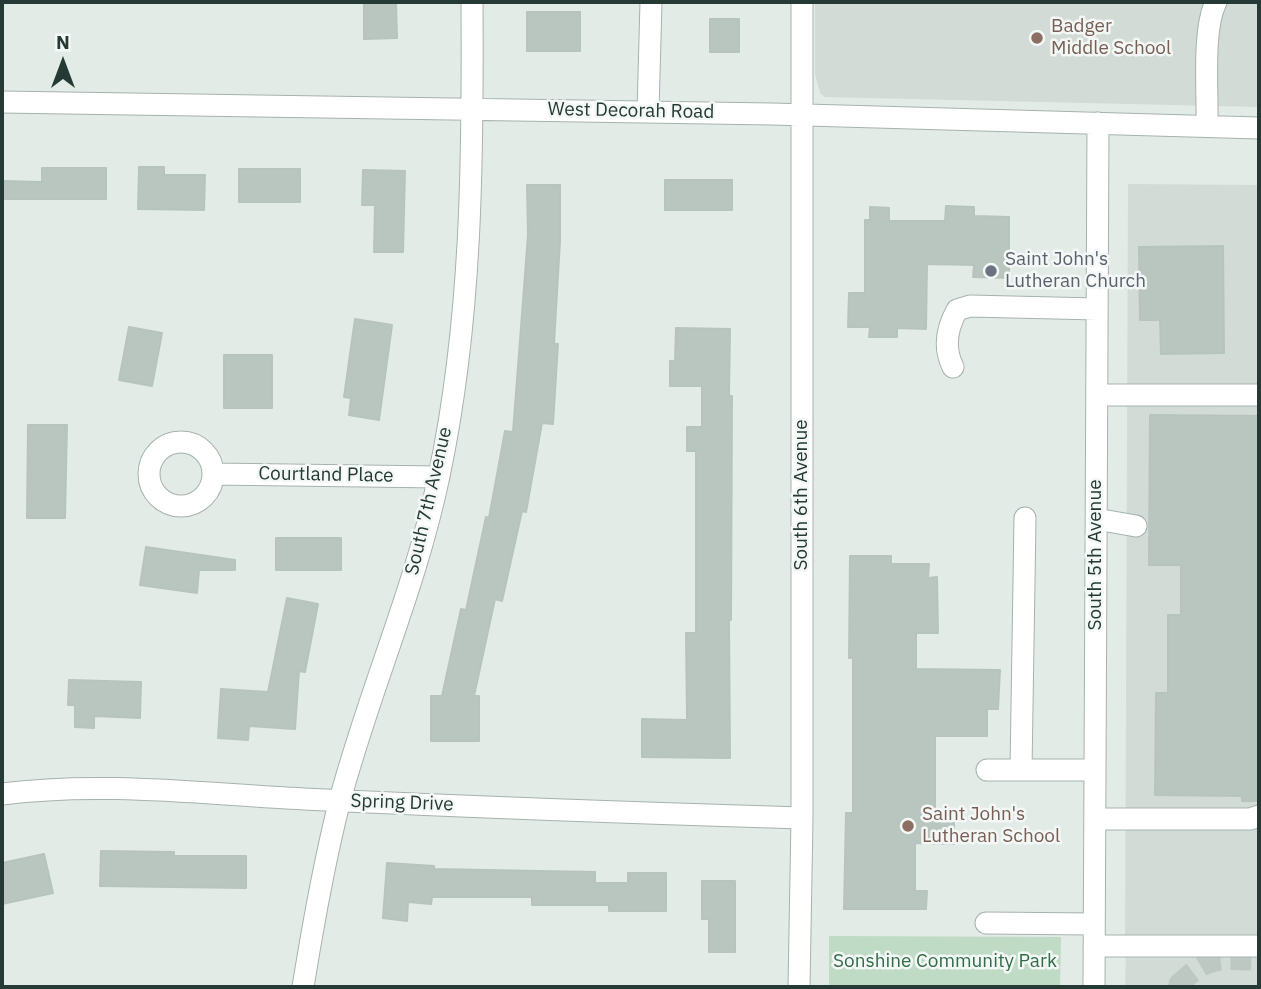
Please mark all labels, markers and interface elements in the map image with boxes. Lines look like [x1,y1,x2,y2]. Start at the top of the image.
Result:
place label: Badger Middle School [1051,16,1171,60]
north arrow [28,28,98,98]
text: N [56,30,70,54]
marker: Badger Middle School [1029,30,1045,46]
street label: West Decorah Road [548,98,714,124]
place label: Saint John's Lutheran Church [1005,249,1146,293]
marker: Saint John's Lutheran Church [983,263,999,279]
street label: South 6th Avenue [791,419,813,571]
street label: South 7th Avenue [401,425,457,577]
street label: Courtland Place [258,462,394,488]
street label: South 5th Avenue [1085,479,1107,631]
street label: Spring Drive [350,790,454,816]
place label: Saint John's Lutheran School [922,804,1060,848]
marker: Saint John's Lutheran School [900,818,916,834]
park label: Sonshine Community Park [833,951,1057,973]

